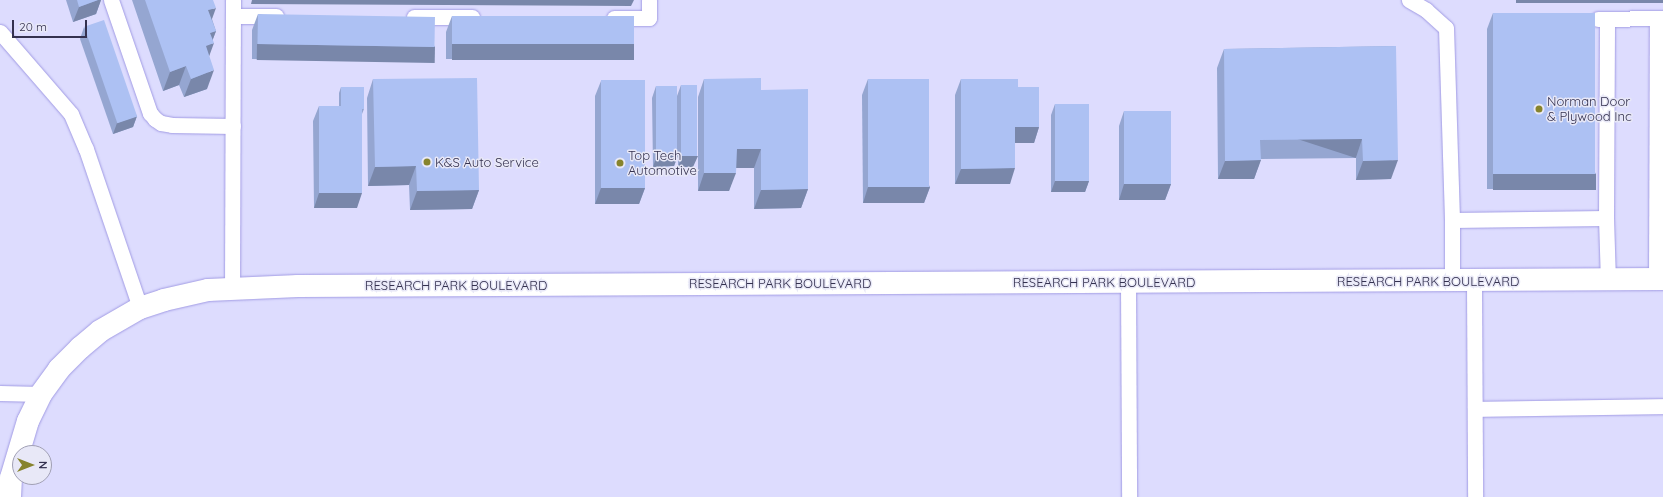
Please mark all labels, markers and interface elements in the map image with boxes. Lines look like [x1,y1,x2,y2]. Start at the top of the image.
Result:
scale bar [14,12,89,38]
text: 20 m [19,19,47,34]
place label: Norman Door & Plywood Inc [1547,94,1632,125]
marker: Norman Door & Plywood Inc [1534,104,1544,114]
place label: Top Tech Automotive [628,148,697,179]
place label: K&S Auto Service [435,154,539,170]
marker: K&S Auto Service [422,157,432,167]
marker: Top Tech Automotive [615,158,625,168]
street label: RESEARCH PARK BOULEVARD [1337,273,1519,289]
street label: RESEARCH PARK BOULEVARD [1013,274,1195,290]
street label: RESEARCH PARK BOULEVARD [689,275,871,291]
street label: RESEARCH PARK BOULEVARD [365,277,547,293]
north arrow [12,445,52,485]
text: N [36,461,50,469]

